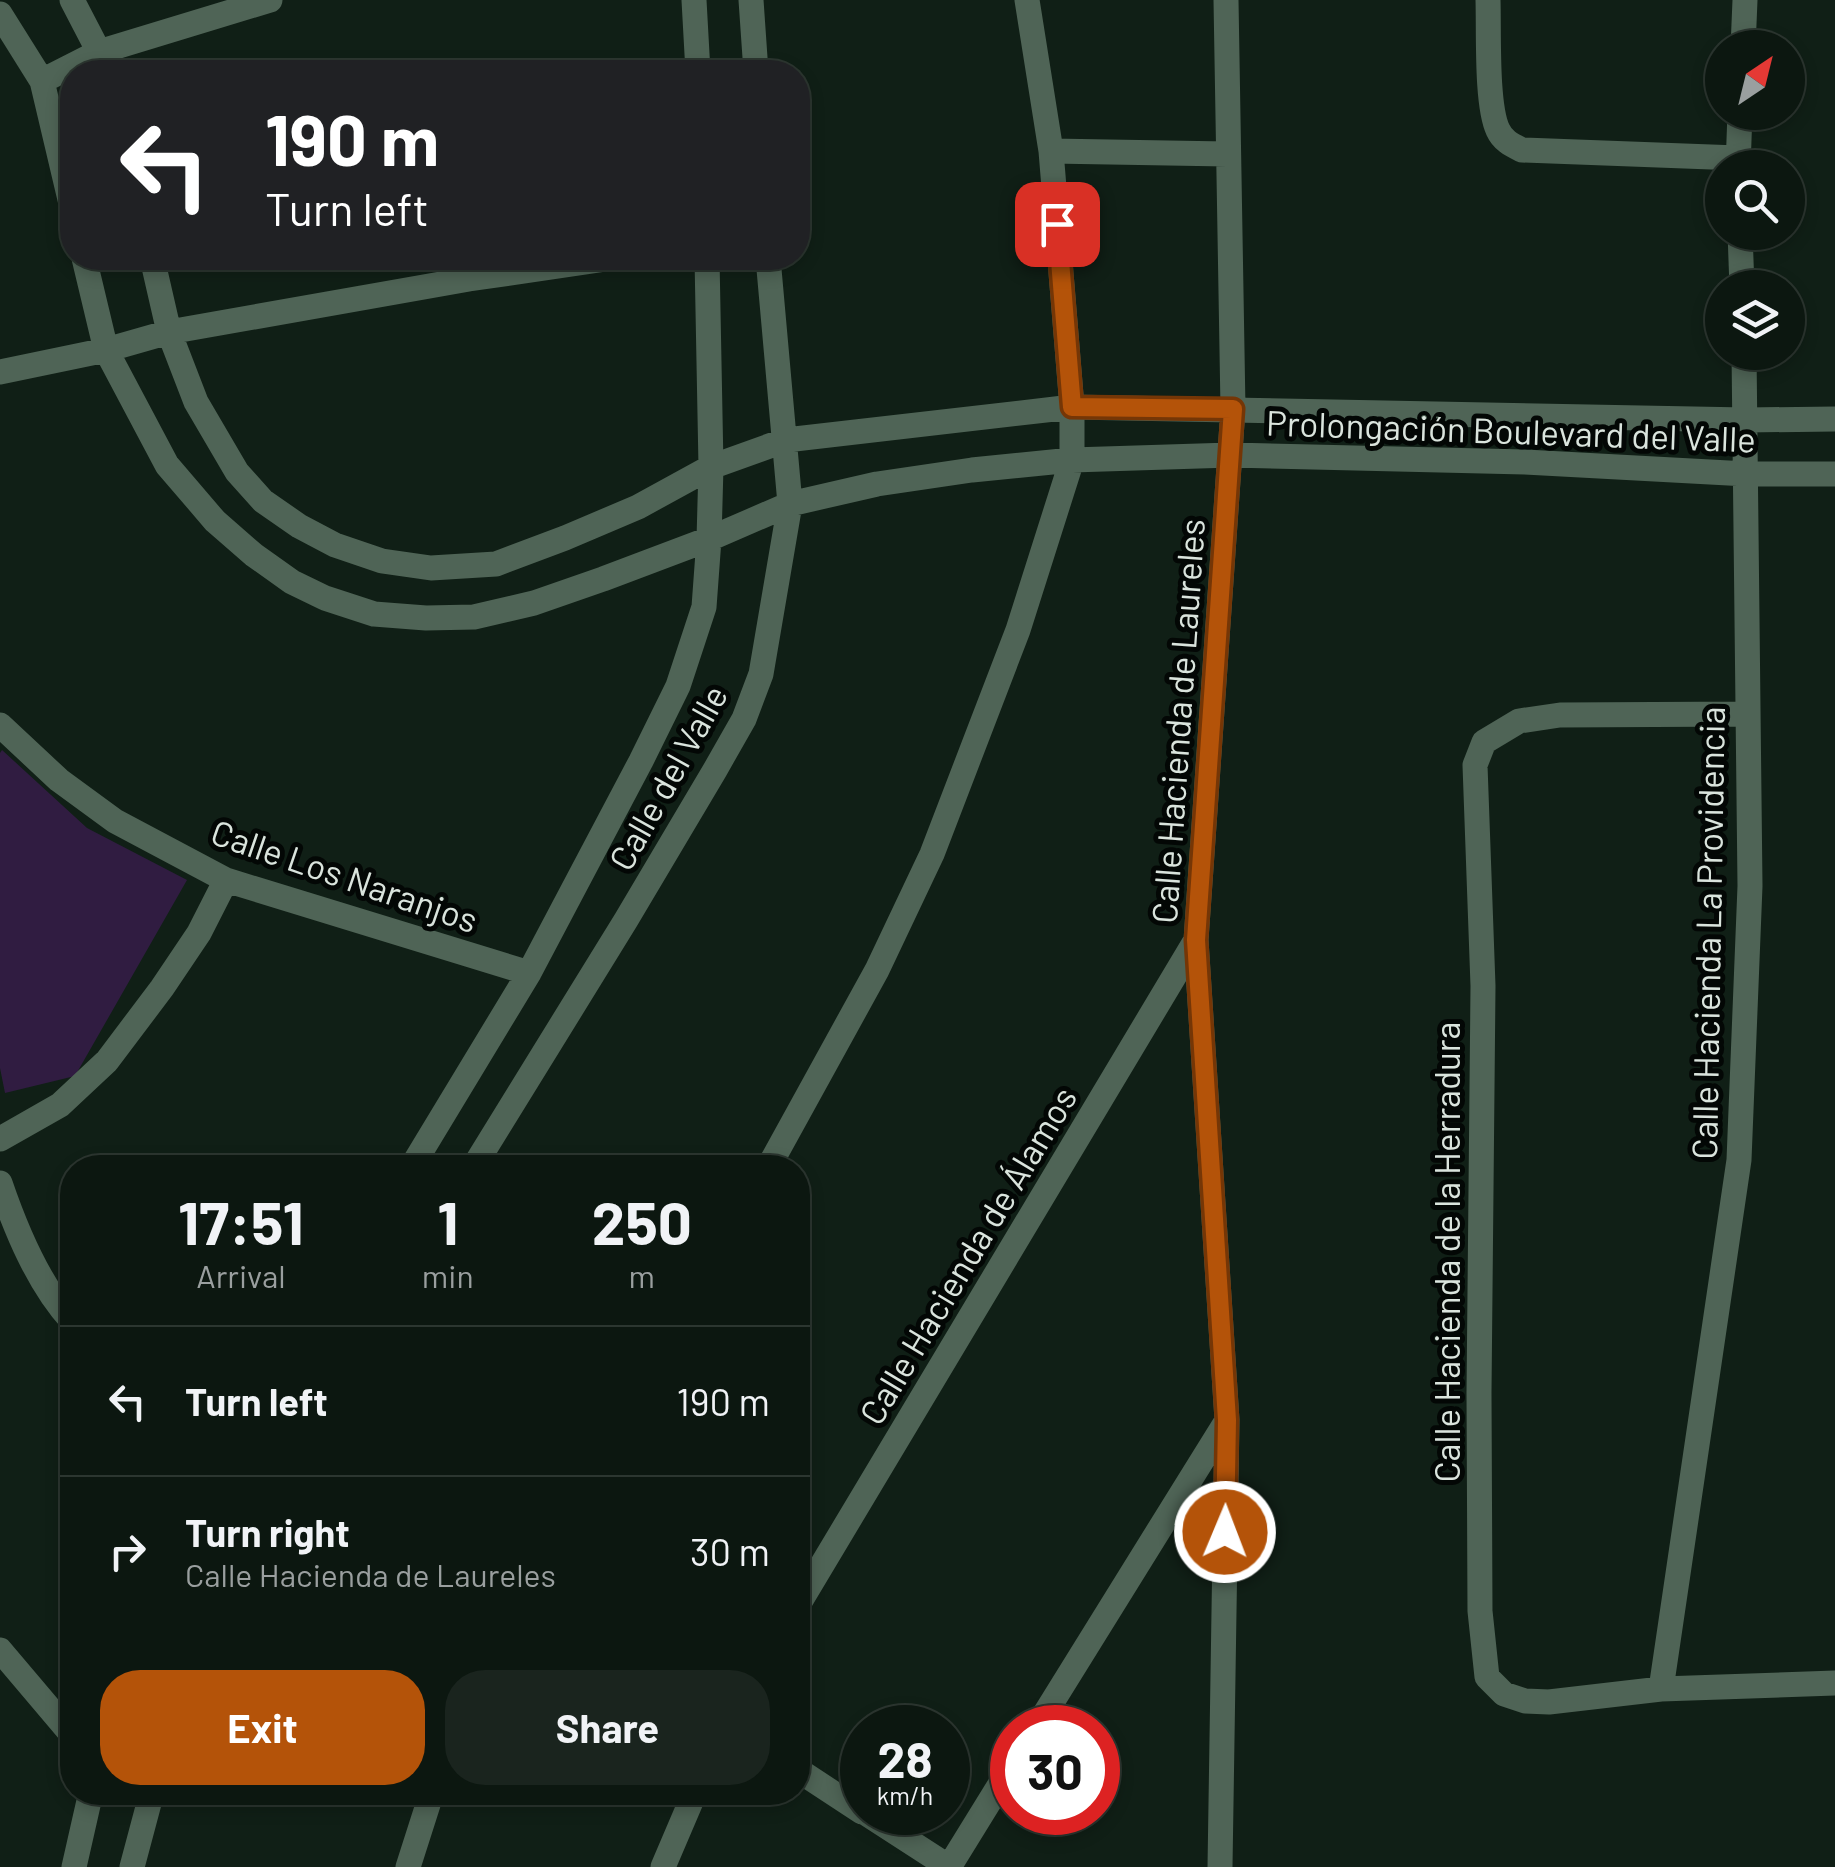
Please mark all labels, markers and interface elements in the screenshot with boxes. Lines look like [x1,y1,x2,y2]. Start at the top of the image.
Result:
north arrow [1705,30,1805,130]
map controls [1705,30,1805,370]
text: 190 m [265,96,439,180]
icon: left [100,100,230,230]
button: search [1705,150,1805,250]
text: Turn left [265,181,429,235]
pin [1015,182,1100,267]
icon: arrive [1030,197,1085,252]
button: layers [1705,270,1805,370]
street label: Prolongación Boulevard del Valle [1265,400,1757,460]
street label: Calle Hacienda de Laureles [1142,517,1212,925]
street label: Calle del Valle [599,677,735,877]
street label: Calle Hacienda La Providencia [1682,706,1732,1160]
street label: Calle Los Naranjos [206,810,484,940]
street label: Calle Hacienda de la Herradura [1425,1022,1467,1482]
street label: Calle Hacienda de Álamos [850,1079,1084,1431]
text: 17:51 [178,1185,304,1257]
text: 1 [437,1185,458,1257]
text: 250 [592,1185,692,1257]
text: Arrival [196,1256,286,1294]
text: min [422,1256,474,1294]
text: m [629,1256,655,1294]
icon: left [100,1374,155,1429]
text: Turn left [185,1378,328,1424]
text: 190 m [676,1378,770,1424]
position arrow [1173,1480,1277,1584]
text: Turn right [185,1509,350,1555]
icon: right [100,1524,155,1579]
text: 30 m [690,1528,770,1574]
text: Calle Hacienda de Laureles [185,1555,556,1593]
button: Exit [100,1670,425,1785]
button: Share [445,1670,770,1785]
speed limit sign: 30 [990,1705,1120,1835]
text: 28 [877,1728,933,1788]
text: km/h [877,1780,933,1810]

